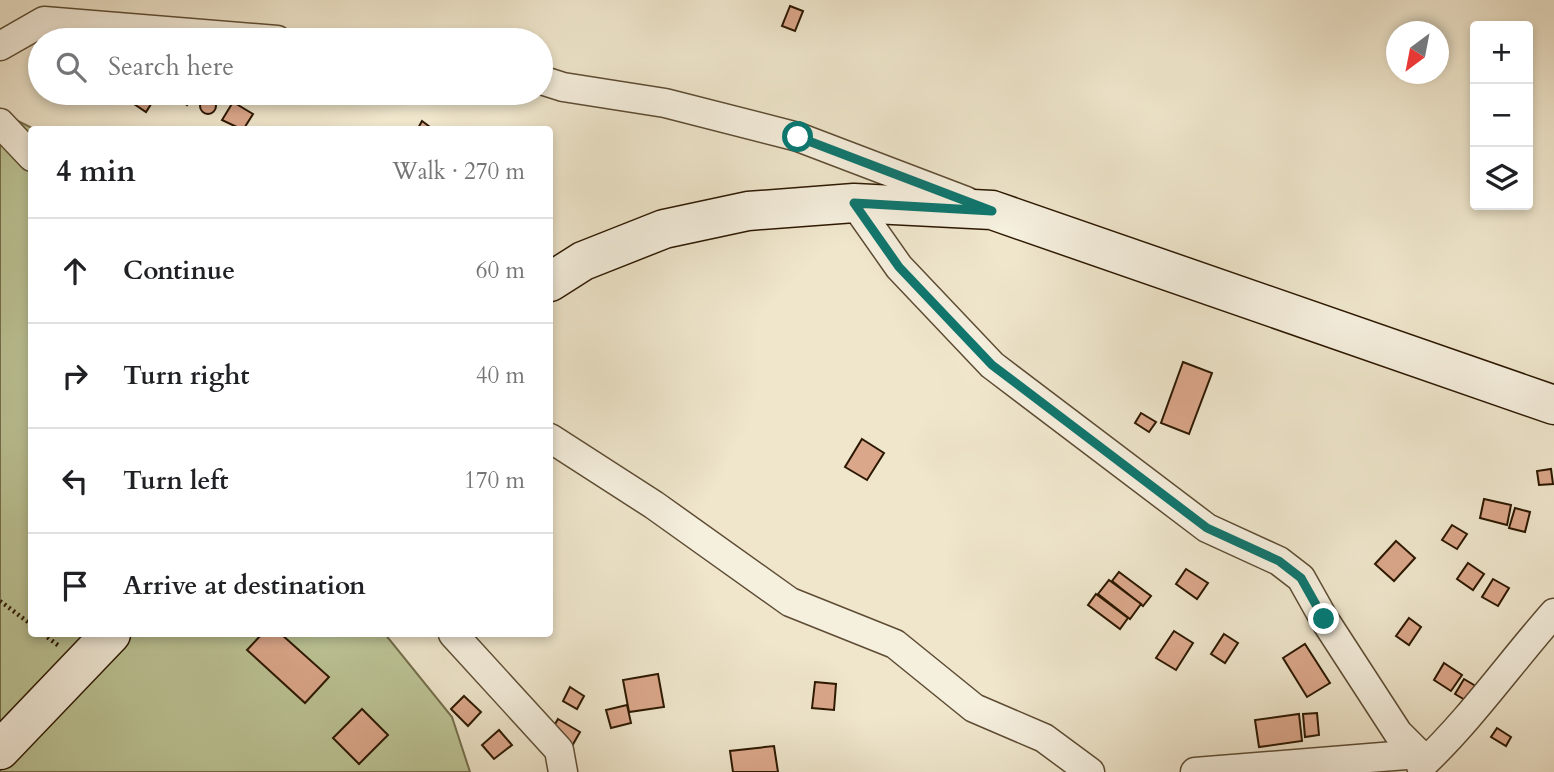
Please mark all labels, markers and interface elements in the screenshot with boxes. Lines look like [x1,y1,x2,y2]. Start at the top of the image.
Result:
north arrow [1386,21,1449,84]
map controls [1470,21,1533,210]
button: + [1470,21,1533,84]
search box [28,28,553,105]
icon: search [52,48,90,86]
text: Search here [108,49,234,84]
button: − [1470,84,1533,147]
route start [782,121,813,152]
button: layers [1470,147,1533,210]
text: 4 min [56,151,136,192]
text: Walk · 270 m [392,156,525,187]
icon: ahead [56,252,94,290]
text: Continue [123,253,235,288]
text: 60 m [476,255,525,286]
icon: right [56,357,94,395]
text: Turn right [123,358,250,393]
text: 40 m [476,360,525,391]
icon: left [56,462,94,500]
text: Turn left [123,463,228,498]
text: 170 m [464,465,525,496]
icon: arrive [56,567,94,605]
text: Arrive at destination [123,568,366,603]
route end [1308,603,1339,634]

